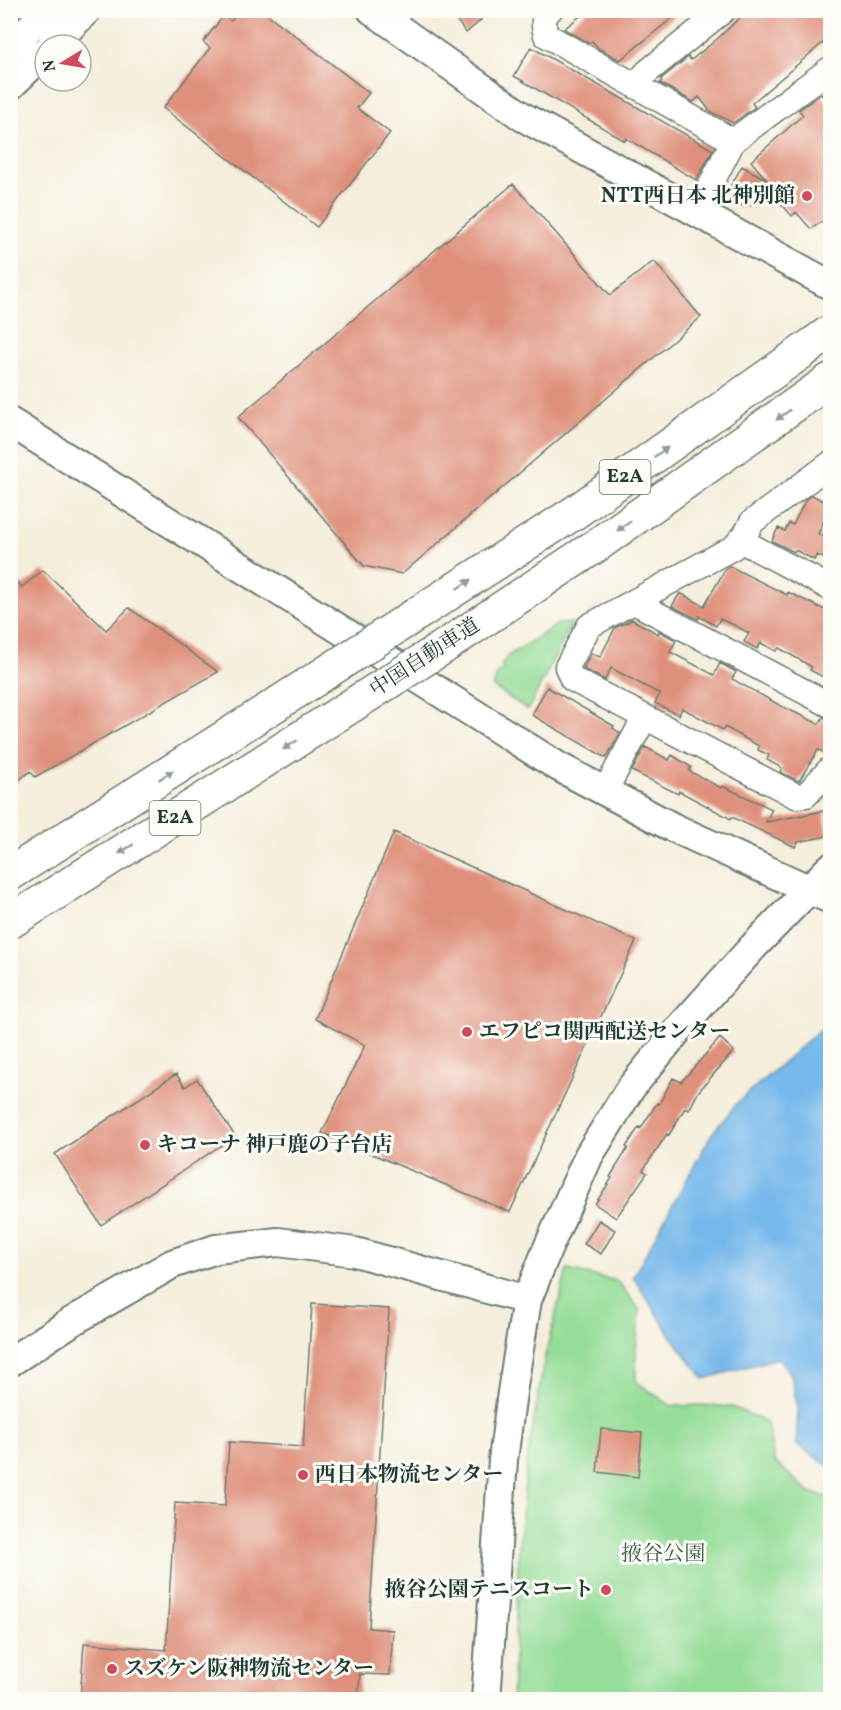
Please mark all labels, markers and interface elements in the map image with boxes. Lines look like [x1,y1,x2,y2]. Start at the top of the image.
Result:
north arrow [33,33,93,93]
text: N [38,57,62,73]
place label: NTT西日本 北神別館 [601,182,795,211]
marker: NTT西日本 北神別館 [800,189,814,203]
one-way arrow [776,408,791,420]
one-way arrow [653,446,669,458]
road number: E2A [600,460,650,494]
one-way arrow [616,520,632,532]
one-way arrow [456,578,473,589]
street label: 中国自動車道 [364,612,486,704]
one-way arrow [282,739,299,750]
one-way arrow [158,770,174,781]
road number: E2A [150,801,201,835]
one-way arrow [118,843,134,854]
place label: エフピコ関西配送センター [479,1018,730,1047]
marker: エフピコ関西配送センター [460,1025,474,1039]
place label: キコーナ 神戸鹿の子台店 [157,1131,392,1160]
marker: キコーナ 神戸鹿の子台店 [138,1138,152,1152]
place label: 西日本物流センター [315,1461,503,1490]
marker: 西日本物流センター [296,1468,310,1482]
park label: 掖谷公園 [621,1540,705,1569]
place label: 掖谷公園テニスコート [385,1576,594,1605]
marker: 掖谷公園テニスコート [599,1583,613,1597]
place label: スズケン阪神物流センター [124,1655,374,1684]
marker: スズケン阪神物流センター [105,1662,119,1676]

